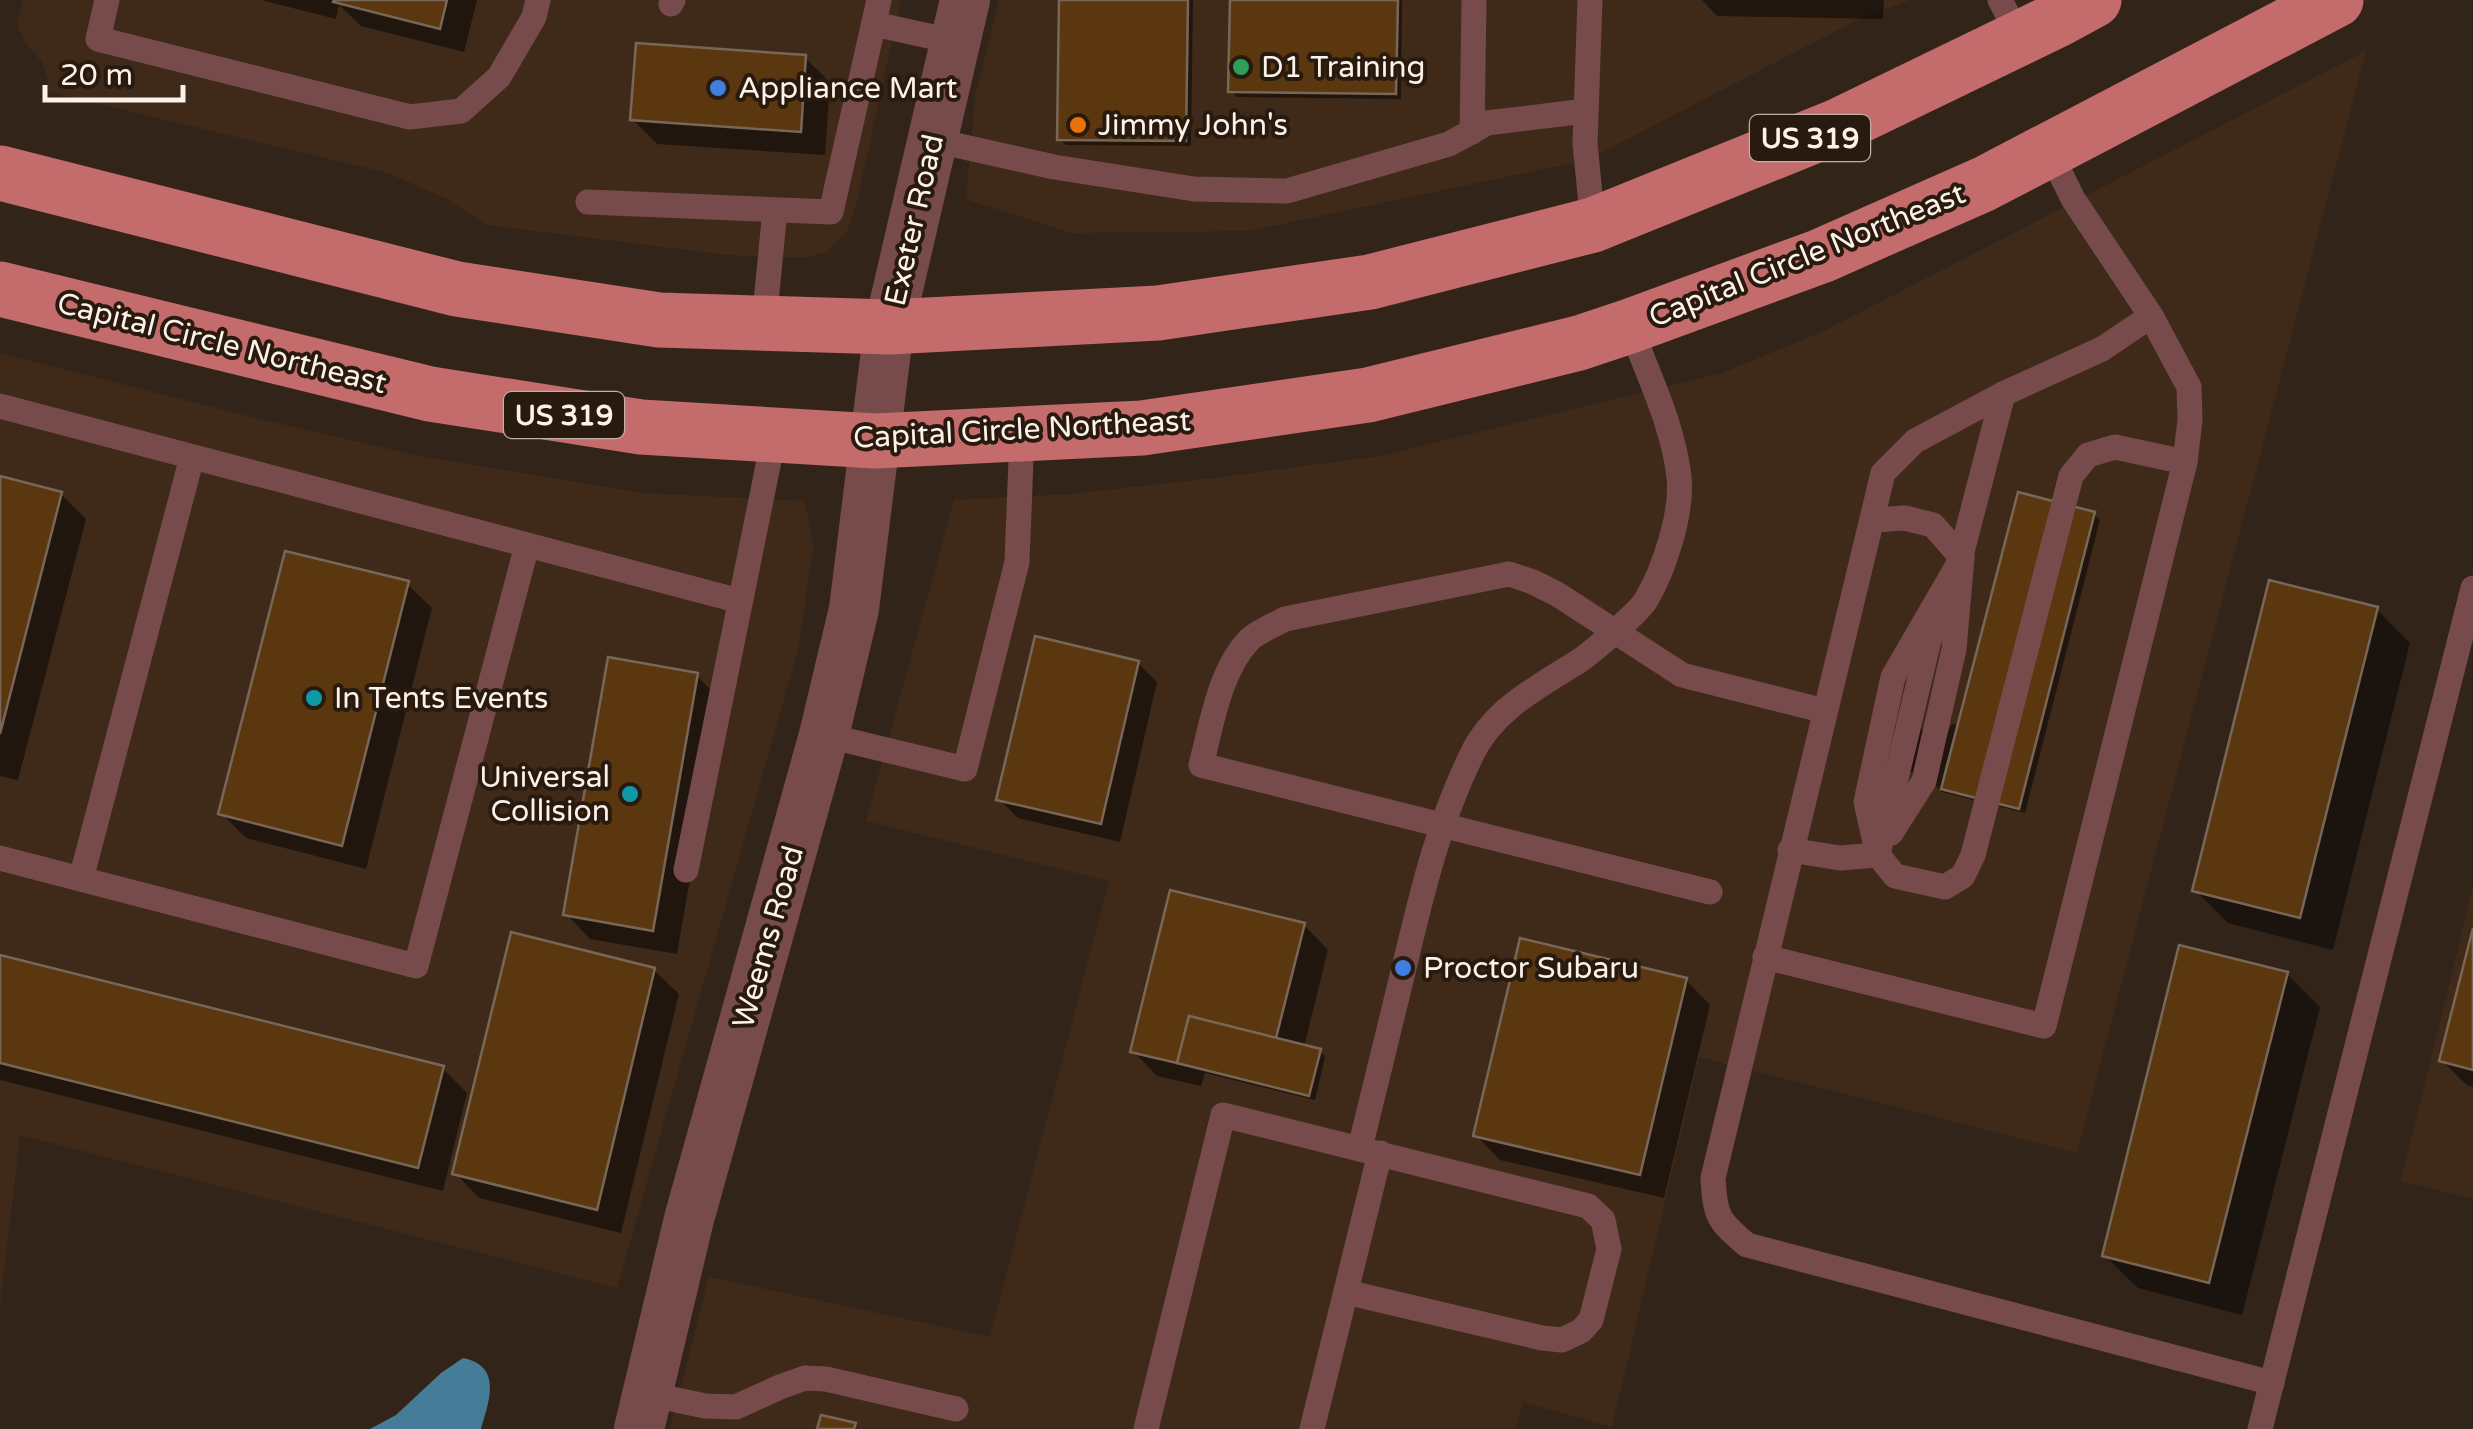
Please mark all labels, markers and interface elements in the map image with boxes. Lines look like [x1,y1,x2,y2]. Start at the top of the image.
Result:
scale bar [45,40,182,102]
place label: D1 Training [1261,49,1425,86]
marker: D1 Training [1230,56,1252,78]
text: 20 m [60,57,133,94]
place label: Appliance Mart [738,70,958,107]
marker: Appliance Mart [707,77,729,99]
place label: Jimmy John's [1098,107,1288,144]
marker: Jimmy John's [1067,114,1089,136]
road number: US 319 [1750,115,1870,161]
street label: Exeter Road [877,131,952,309]
street label: Capital Circle Northeast [1644,175,1971,336]
street label: Capital Circle Northeast [53,285,390,402]
road number: US 319 [504,392,624,438]
street label: Capital Circle Northeast [852,402,1192,457]
place label: In Tents Events [334,680,548,717]
marker: In Tents Events [303,687,325,709]
place label: Universal Collision [479,759,610,830]
marker: Universal Collision [619,783,641,805]
street label: Weems Road [725,842,812,1033]
place label: Proctor Subaru [1423,950,1639,987]
marker: Proctor Subaru [1392,957,1414,979]

